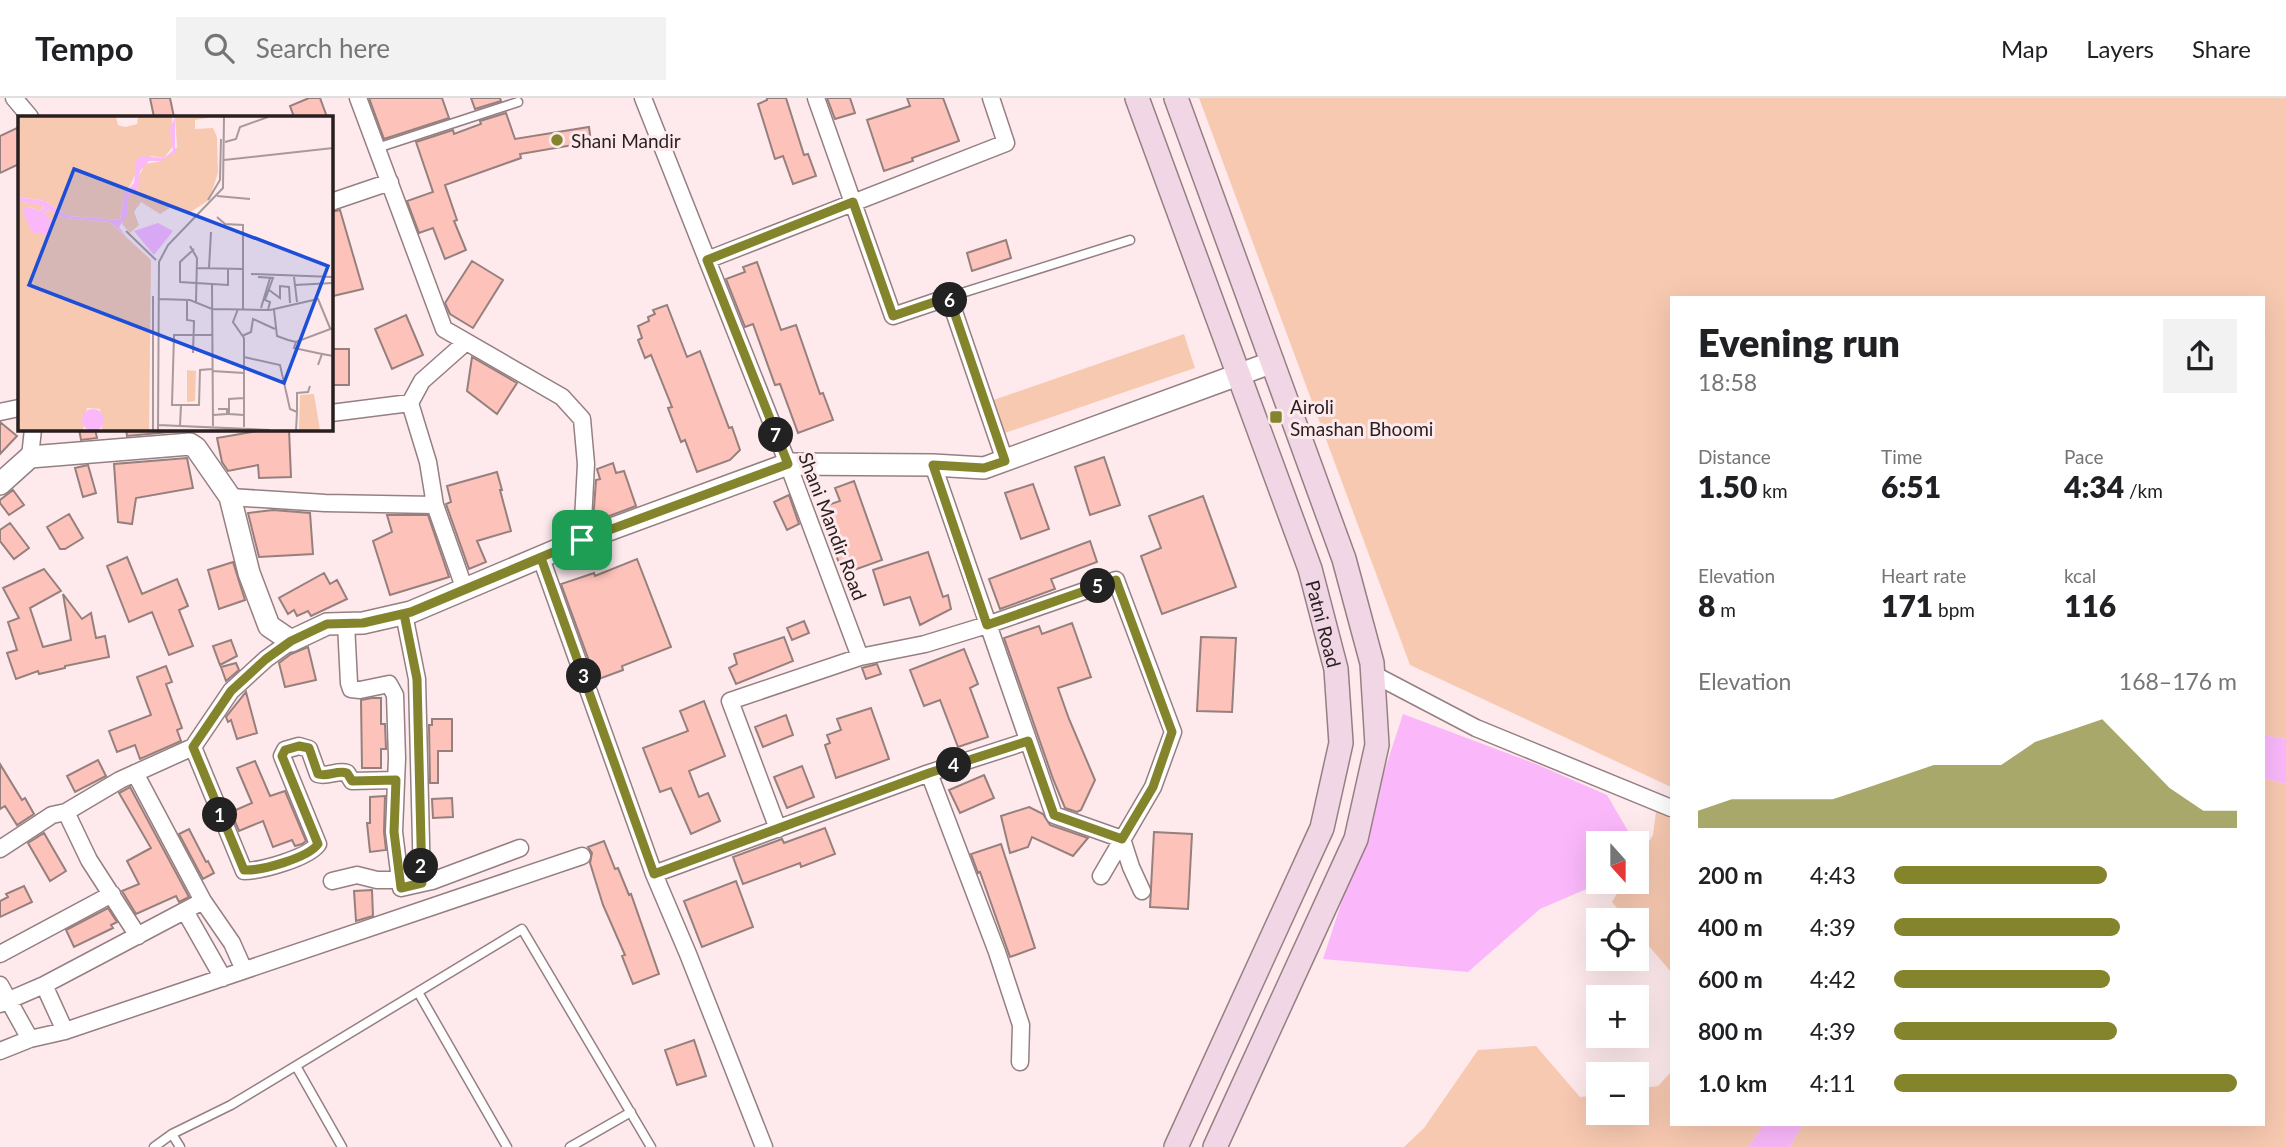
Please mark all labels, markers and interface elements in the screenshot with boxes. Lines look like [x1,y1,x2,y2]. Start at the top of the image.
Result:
search box [176,17,666,80]
text: Tempo [35,28,134,68]
icon: search [200,29,238,67]
text: Search here [256,32,390,64]
text: Map [2001,34,2048,63]
text: Layers [2086,34,2154,63]
text: Share [2192,34,2251,63]
inset map [18,116,332,430]
place label: Shani Mandir [571,129,681,152]
marker: Shani Mandir [549,132,565,148]
pin: 6 [932,282,968,318]
text: 6 [944,288,955,311]
text: Evening run [1698,319,1900,365]
button: share [2163,319,2237,393]
text: 18:58 [1698,368,1757,396]
place label: Airoli Smashan Bhoomi [1290,395,1433,440]
marker: Airoli Smashan Bhoomi [1268,409,1284,425]
pin: 7 [758,418,794,452]
text: 7 [770,423,781,446]
text: Distance [1698,445,1771,468]
text: Time [1881,445,1922,468]
text: Pace [2064,445,2103,468]
street label: Shani Mandir Road [794,449,872,603]
text: 1.50 [1698,468,1757,504]
text: 6:51 [1881,468,1941,504]
text: 4:34 [2064,468,2124,504]
text: km [1757,479,1788,502]
text: /km [2124,479,2163,502]
pin [552,510,612,570]
icon: arrive [563,521,601,559]
text: Elevation [1698,564,1775,587]
text: Heart rate [1881,564,1966,587]
text: kcal [2064,564,2096,587]
pin: 5 [1080,568,1116,603]
text: 5 [1092,574,1103,597]
street label: Patni Road [1302,577,1347,670]
text: 8 [1698,587,1715,623]
text: 171 [1881,587,1933,623]
text: 116 [2064,587,2116,623]
text: m [1715,598,1736,621]
text: bpm [1933,598,1975,621]
pin: 3 [566,658,602,694]
text: 3 [578,664,589,687]
text: Elevation [1698,667,1791,695]
text: 168–176 m [2119,667,2237,695]
pin: 4 [936,748,972,782]
text: 4 [948,753,959,776]
pin: 1 [202,798,238,832]
text: 1 [214,803,225,826]
north arrow [1586,831,1648,894]
map controls [1586,831,1649,1125]
pin: 2 [404,848,438,884]
text: 2 [415,854,426,877]
text: 200 m [1698,861,1763,889]
text: 4:43 [1810,861,1856,889]
button: locate [1586,908,1649,971]
text: 400 m [1698,913,1763,941]
text: 4:39 [1810,913,1856,941]
text: 600 m [1698,965,1763,993]
text: 4:42 [1810,965,1856,993]
button: + [1586,985,1649,1048]
text: 800 m [1698,1017,1763,1045]
text: 4:39 [1810,1017,1856,1045]
button: − [1586,1062,1649,1125]
text: 1.0 km [1698,1069,1767,1097]
text: 4:11 [1810,1069,1856,1097]

